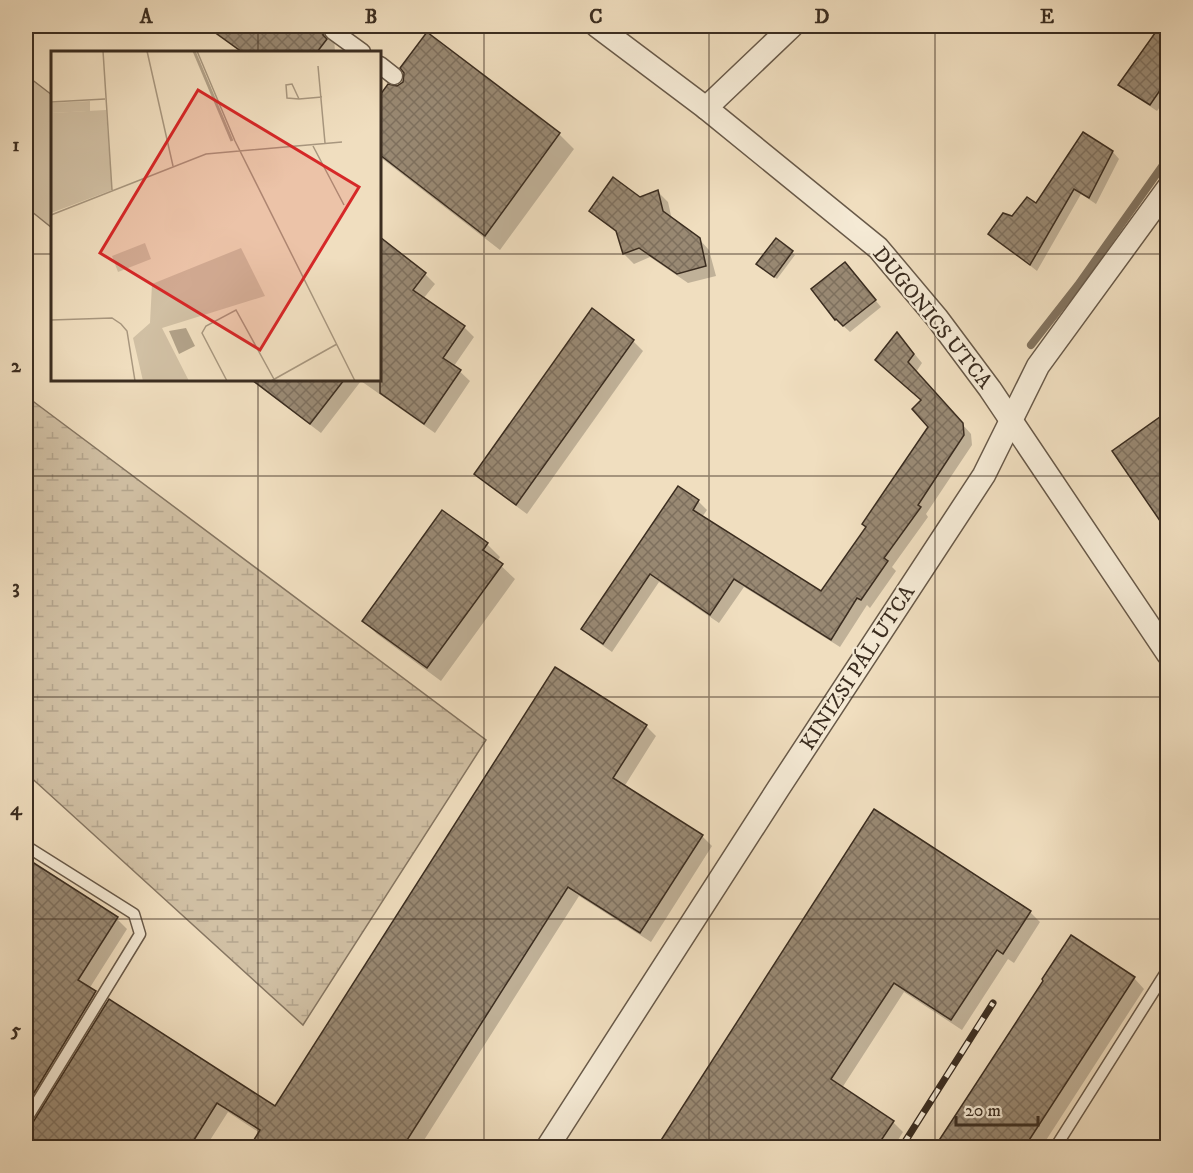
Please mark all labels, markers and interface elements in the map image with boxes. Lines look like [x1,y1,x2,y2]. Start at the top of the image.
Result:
text: A [139,5,154,30]
text: B [365,5,377,30]
text: C [589,5,603,30]
text: D [815,5,830,30]
text: E [1040,5,1054,30]
inset map [51,51,381,381]
text: 1 [12,133,20,158]
street label: DUGONICS UTCA [867,242,998,395]
text: 2 [11,354,22,379]
text: 3 [12,575,20,600]
street label: KINIZSI PÁL UTCA [793,579,921,755]
text: 4 [10,797,23,822]
text: 5 [10,1018,21,1043]
scale bar [956,1089,1038,1127]
text: 20 m [965,1100,1001,1122]

